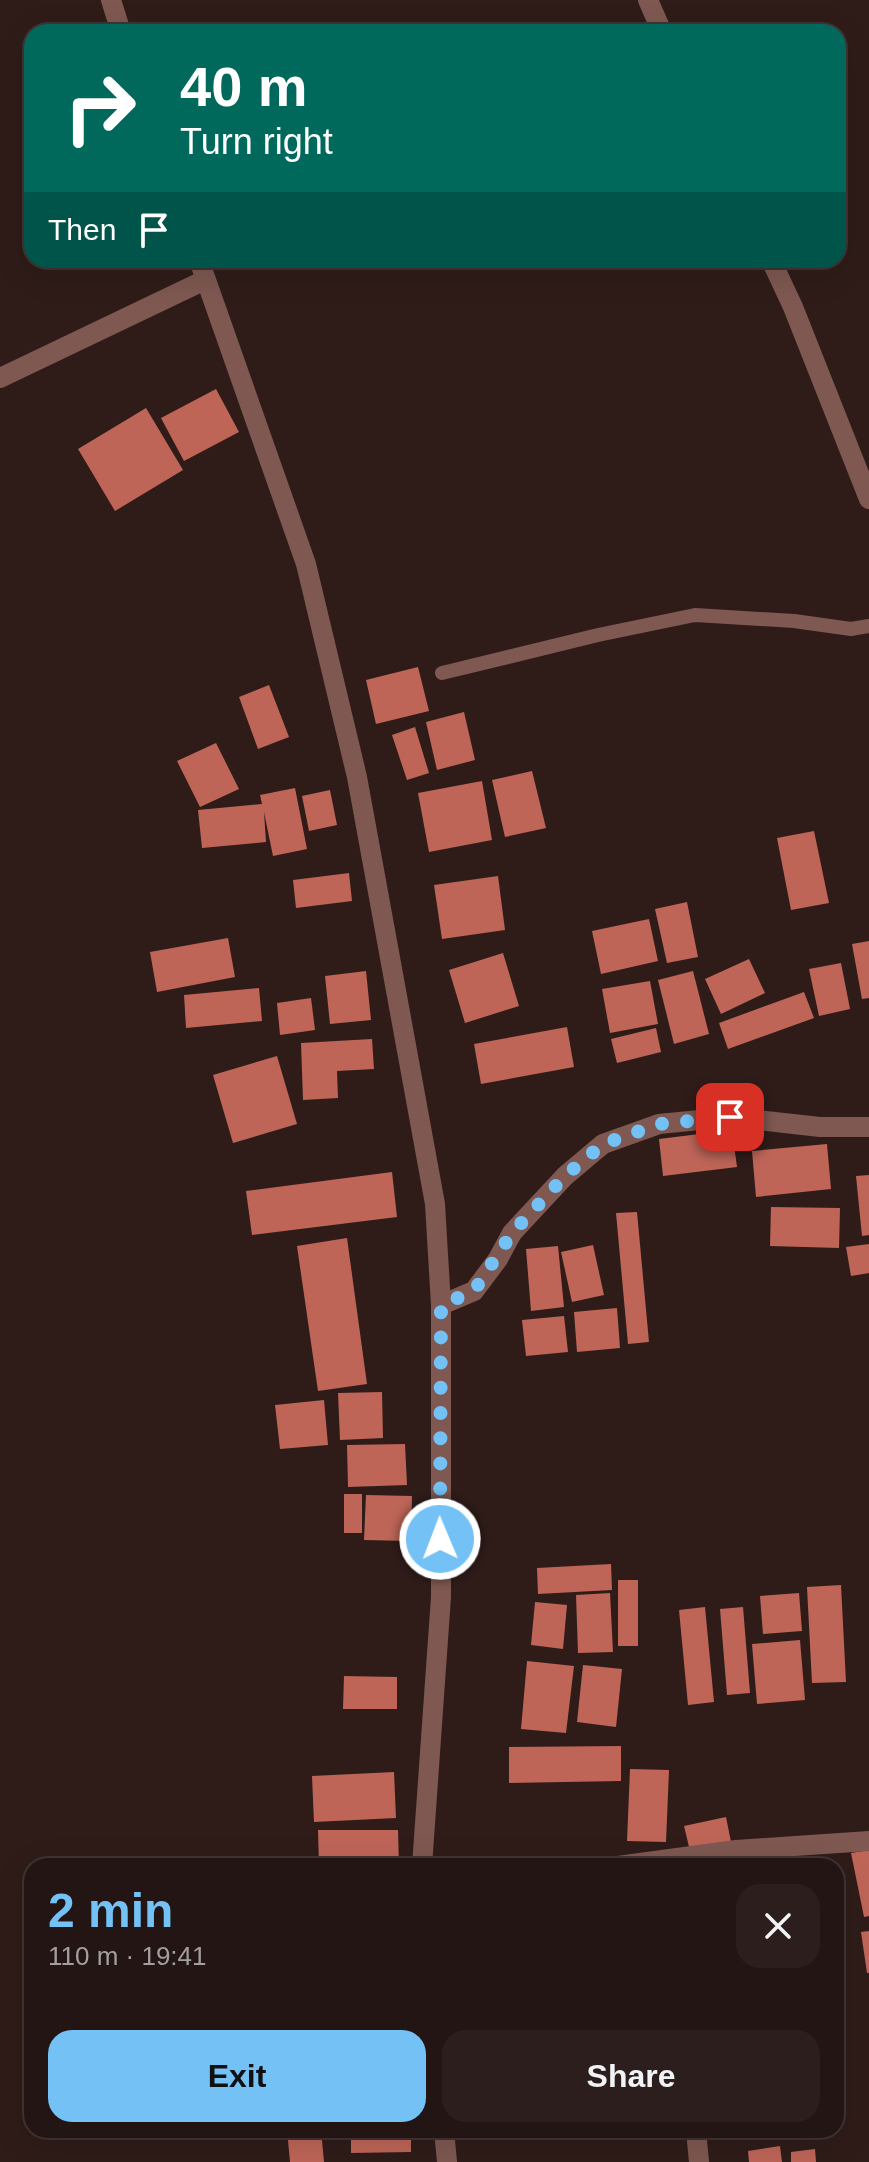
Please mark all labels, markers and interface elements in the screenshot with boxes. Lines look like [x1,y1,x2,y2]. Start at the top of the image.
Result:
text: 40 m [180,55,308,118]
icon: right [48,56,152,160]
text: Turn right [180,121,333,162]
icon: arrive [132,208,176,252]
text: Then [48,213,116,246]
pin [696,1083,764,1151]
icon: arrive [708,1095,752,1139]
position arrow [398,1497,482,1581]
text: 2 min [48,1884,173,1937]
button: close [736,1884,820,1968]
text: 110 m · 19:41 [48,1941,207,1971]
button: Exit [48,2030,426,2122]
button: Share [442,2030,820,2122]

